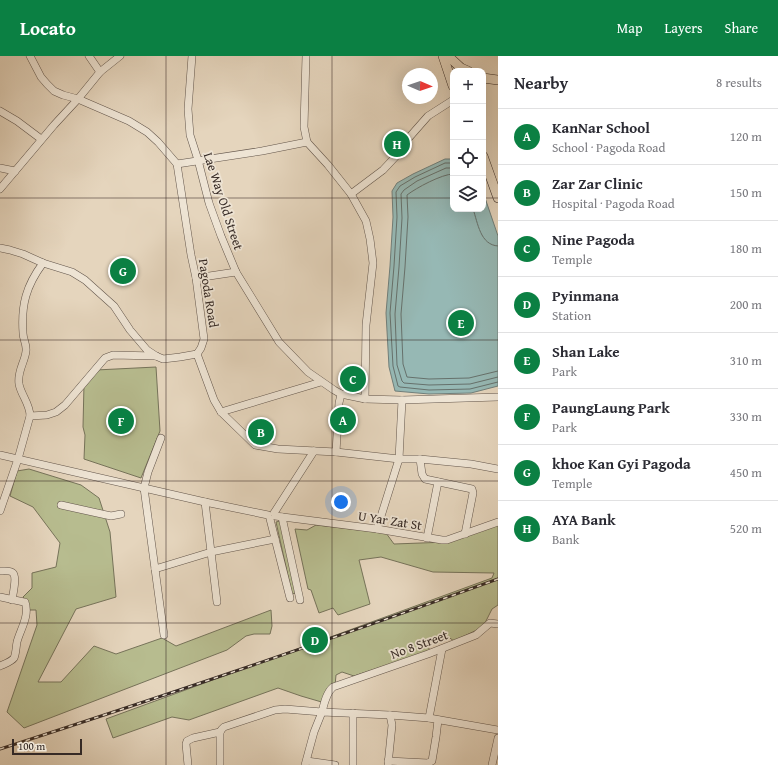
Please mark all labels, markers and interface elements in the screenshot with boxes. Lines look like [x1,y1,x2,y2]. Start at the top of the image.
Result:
text: Locato [20,14,76,42]
text: Map [617,18,643,38]
text: Layers [665,18,703,38]
text: Share [725,18,758,38]
north arrow [402,68,438,104]
map controls [450,68,486,212]
button: + [450,68,486,104]
text: Nearby [514,70,568,95]
text: 8 results [716,73,762,92]
button: − [450,104,486,140]
text: KanNar School [552,117,650,138]
text: A [523,127,531,146]
text: 120 m [730,127,762,146]
pin: H [384,129,410,159]
text: School · Pagoda Road [552,138,665,157]
button: locate [450,140,486,176]
street label: Lae Way Old Street [199,150,248,253]
text: Zar Zar Clinic [552,173,643,194]
button: layers [450,176,486,212]
text: B [523,183,531,202]
text: 150 m [730,183,762,202]
text: Hospital · Pagoda Road [552,194,675,213]
text: Nine Pagoda [552,229,635,250]
text: C [523,239,531,258]
text: 180 m [730,239,762,258]
text: Temple [552,250,592,269]
pin: G [110,256,136,286]
street label: Pagoda Road [194,257,223,329]
text: Pyinmana [552,285,619,306]
text: D [523,295,531,314]
text: 200 m [730,295,762,314]
text: Station [552,306,591,325]
pin: E [448,308,474,338]
text: Shan Lake [552,341,620,362]
text: E [524,351,530,370]
text: 310 m [730,351,762,370]
text: Park [552,362,577,381]
pin: C [340,364,366,394]
text: PaungLaung Park [552,397,670,418]
pin: A [330,405,356,435]
pin: F [108,406,134,436]
text: F [524,407,530,426]
text: 330 m [730,407,762,426]
pin: B [248,417,274,447]
text: Park [552,418,577,437]
text: khoe Kan Gyi Pagoda [552,453,691,474]
text: G [523,463,531,482]
text: 450 m [730,463,762,482]
text: Temple [552,474,592,493]
your location [331,492,351,512]
street label: U Yar Zat St [357,506,424,535]
text: AYA Bank [552,509,616,530]
text: H [522,519,532,538]
text: 520 m [730,519,762,538]
text: Bank [552,530,579,549]
pin: D [302,625,328,655]
street label: No 8 Street [388,625,451,664]
scale bar [12,737,82,756]
text: 100 m [18,738,45,754]

